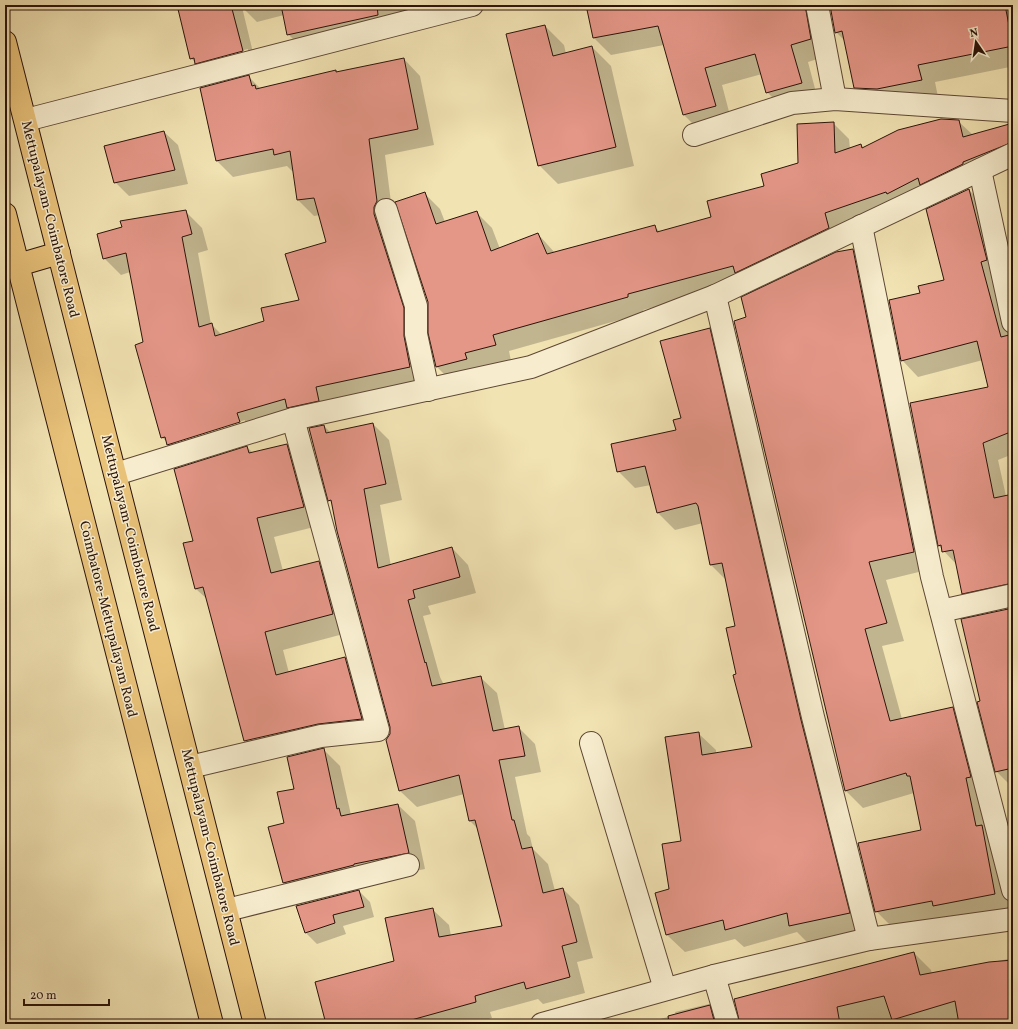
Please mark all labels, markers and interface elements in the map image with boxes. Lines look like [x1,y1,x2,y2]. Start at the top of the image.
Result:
north arrow [956,22,996,62]
text: N [969,26,980,42]
street label: Mettupalayam-Coimbatore Road [16,119,83,320]
street label: Mettupalayam-Coimbatore Road [96,433,163,634]
street label: Coimbatore-Mettupalayam Road [74,519,141,720]
street label: Mettupalayam-Coimbatore Road [176,747,243,948]
scale bar [24,981,109,1007]
text: 20 m [30,988,57,1004]

